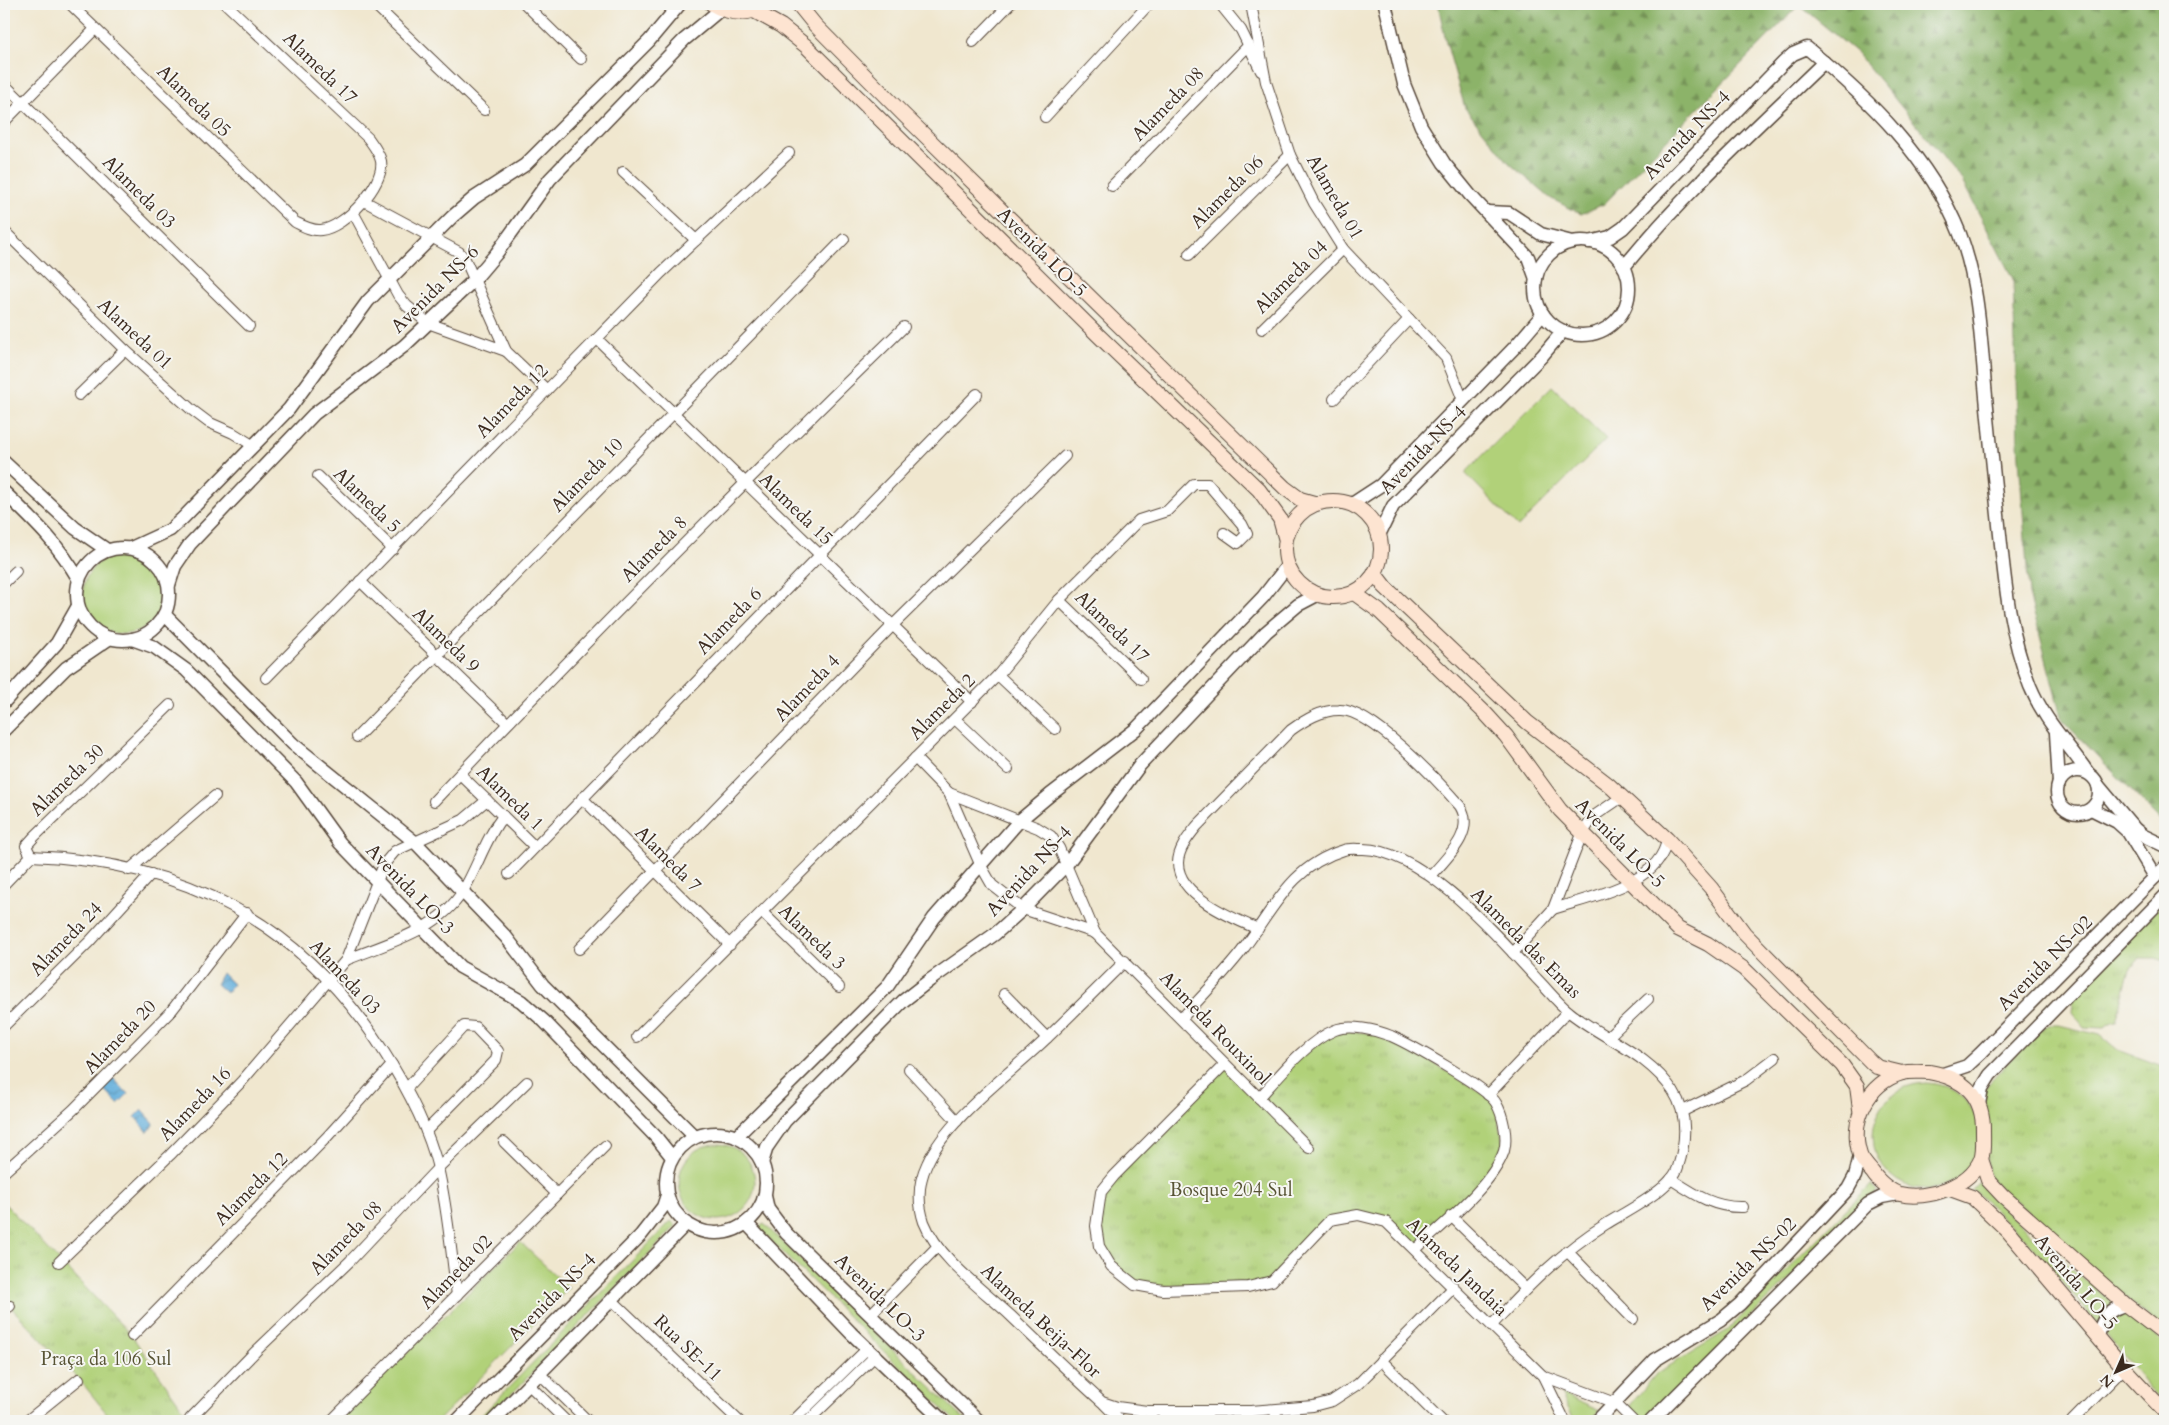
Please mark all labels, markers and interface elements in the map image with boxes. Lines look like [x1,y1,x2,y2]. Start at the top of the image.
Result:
street label: Alameda 17 [277,26,363,110]
street label: Alameda 05 [151,59,237,143]
street label: Alameda 08 [1126,61,1210,147]
street label: Avenida NS-4 [1638,84,1737,185]
street label: Alameda 03 [97,150,181,234]
street label: Alameda 06 [1185,150,1269,234]
street label: Alameda 01 [1300,150,1370,244]
street label: Avenida LO-5 [991,201,1093,303]
street label: Alameda 04 [1249,234,1334,319]
street label: Avenida NS-6 [385,239,485,339]
street label: Alameda 01 [92,292,178,376]
street label: Alameda 12 [470,358,554,444]
street label: Avenida NS-4 [1374,399,1473,500]
street label: Alameda 10 [545,432,629,518]
street label: Alameda 5 [328,461,406,539]
street label: Alameda 15 [753,467,839,551]
street label: Alameda 8 [615,510,693,588]
street label: Alameda 6 [690,582,768,660]
street label: Alameda 17 [1069,585,1155,669]
street label: Alameda 9 [407,601,486,679]
street label: Alameda 4 [768,648,846,727]
street label: Alameda 2 [903,668,981,746]
street label: Alameda 30 [24,738,110,822]
street label: Alameda 1 [471,759,549,837]
street label: Avenida LO-5 [1569,792,1671,894]
street label: Alameda 7 [629,820,707,898]
street label: Avenida NS-4 [980,820,1078,922]
street label: Avenida LO-3 [360,838,460,940]
street label: Alameda das Emas [1465,882,1587,1004]
street label: Alameda 24 [24,896,108,982]
street label: Alameda 3 [773,898,851,976]
street label: Avenida NS-02 [1992,909,2099,1016]
street label: Alameda 03 [303,934,387,1020]
street label: Alameda Rouxinol [1154,965,1276,1091]
street label: Alameda 20 [78,994,162,1080]
street label: Alameda 16 [153,1061,237,1147]
street label: Alameda 12 [209,1146,294,1231]
park label: Bosque 204 Sul [1170,1177,1293,1203]
street label: Alameda 08 [304,1195,388,1281]
street label: Avenida NS-02 [1694,1211,1802,1317]
street label: Alameda Jandaia [1400,1212,1514,1322]
street label: Alameda 02 [414,1229,498,1315]
street label: Avenida LO-5 [2028,1229,2124,1335]
street label: Avenida NS-4 [502,1247,602,1347]
street label: Avenida LO-3 [829,1248,931,1348]
street label: Alameda Beija-Flor [975,1258,1107,1384]
street label: Rua SE-11 [648,1309,728,1387]
park label: Praça da 106 Sul [41,1346,172,1372]
north arrow [2092,1348,2142,1398]
text: N [2096,1370,2118,1392]

